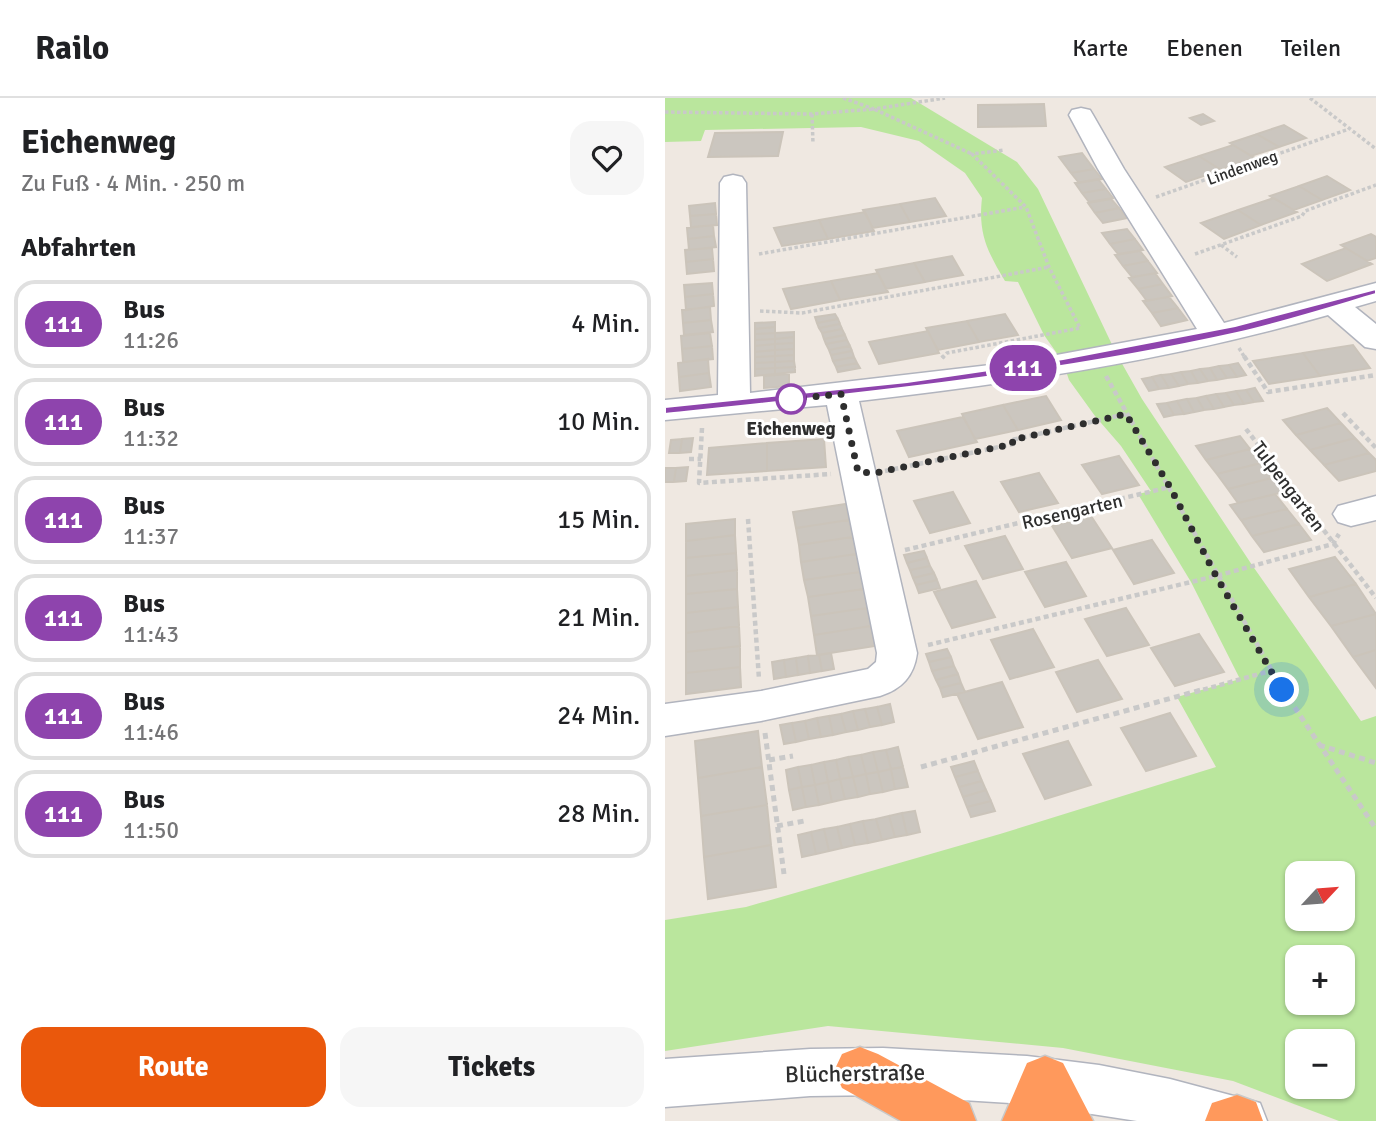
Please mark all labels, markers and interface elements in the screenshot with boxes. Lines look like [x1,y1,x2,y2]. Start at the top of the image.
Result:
text: Railo [35,28,109,69]
text: Karte [1072,33,1128,63]
text: Ebenen [1166,33,1243,63]
text: Teilen [1281,33,1341,63]
button: heart [570,121,644,195]
text: Eichenweg [21,122,176,163]
street label: Lindenweg [1204,146,1280,190]
text: Zu Fuß · 4 Min. · 250 m [21,169,245,198]
text: Abfahrten [21,232,136,264]
text: Bus [123,294,165,326]
text: 4 Min. [571,308,640,340]
text: 111 [44,309,83,339]
text: 11:26 [123,326,179,355]
line badge: 111 [983,345,1063,391]
text: 111 [1004,353,1042,383]
marker: Eichenweg [776,384,806,414]
text: Bus [123,392,165,424]
text: 10 Min. [557,406,640,438]
text: 111 [44,407,83,437]
place label: Eichenweg [746,417,836,441]
text: 11:32 [123,424,179,453]
street label: Tulpengarten [1246,437,1330,537]
street label: Rosengarten [1020,489,1125,535]
text: Bus [123,490,165,522]
text: 15 Min. [557,504,640,536]
text: 111 [44,505,83,535]
text: 11:37 [123,522,179,551]
text: Bus [123,588,165,620]
text: 21 Min. [557,602,640,634]
text: 111 [44,603,83,633]
text: 11:43 [123,620,179,649]
your location [1264,672,1299,707]
text: Bus [123,686,165,718]
text: 24 Min. [557,700,640,732]
text: 111 [44,701,83,731]
text: 11:46 [123,718,179,747]
text: Bus [123,784,165,816]
text: 28 Min. [557,798,640,830]
text: 111 [44,799,83,829]
text: 11:50 [123,816,179,845]
north arrow [1285,861,1355,931]
map controls [1285,861,1355,1099]
button: + [1285,945,1355,1015]
button: Route [21,1027,326,1107]
button: Tickets [340,1027,644,1107]
button: − [1285,1029,1355,1099]
street label: Blücherstraße [785,1058,925,1089]

